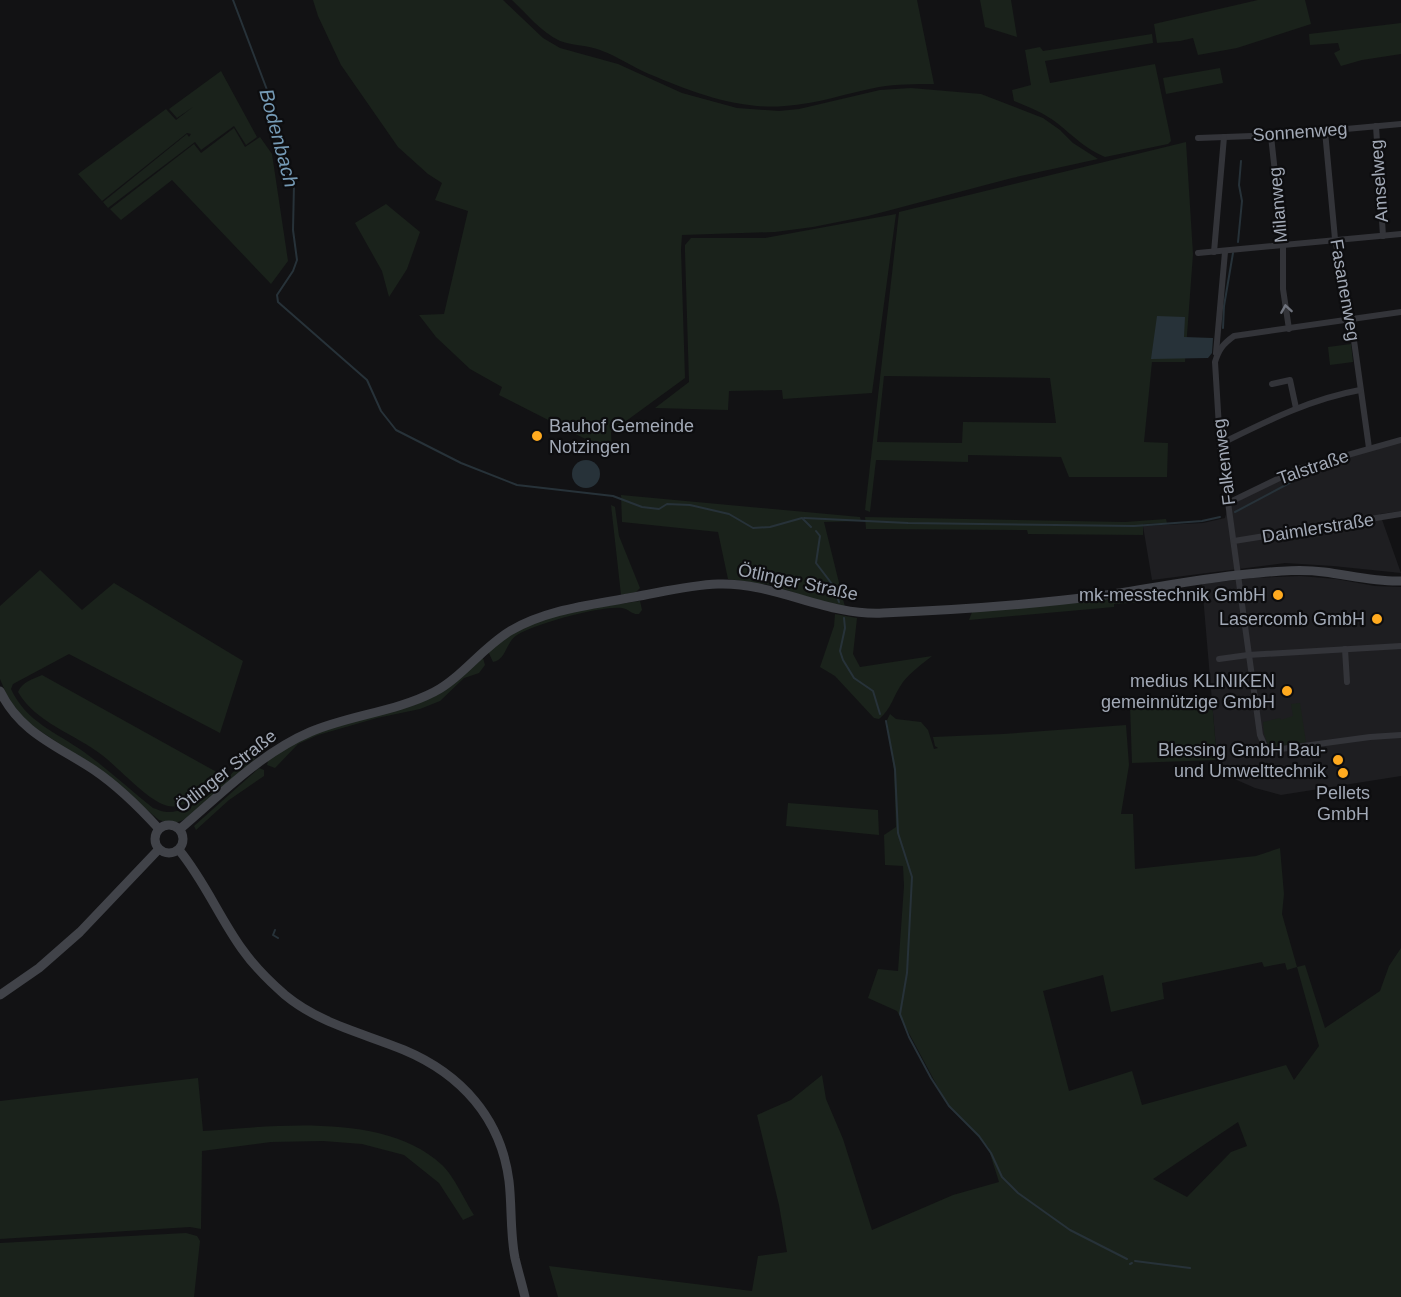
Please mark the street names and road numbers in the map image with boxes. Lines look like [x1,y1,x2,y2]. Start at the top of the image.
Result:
street label: Sonnenweg [1252,119,1348,145]
street label: Amselweg [1366,139,1392,223]
street label: Milanweg [1265,166,1291,244]
street label: Fasanenweg [1326,238,1364,342]
street label: Falkenweg [1209,418,1239,506]
street label: Talstraße [1275,445,1351,489]
street label: Daimlerstraße [1261,509,1375,547]
street label: Ötlinger Straße [736,560,860,604]
street label: Ötlinger Straße [172,726,280,816]

